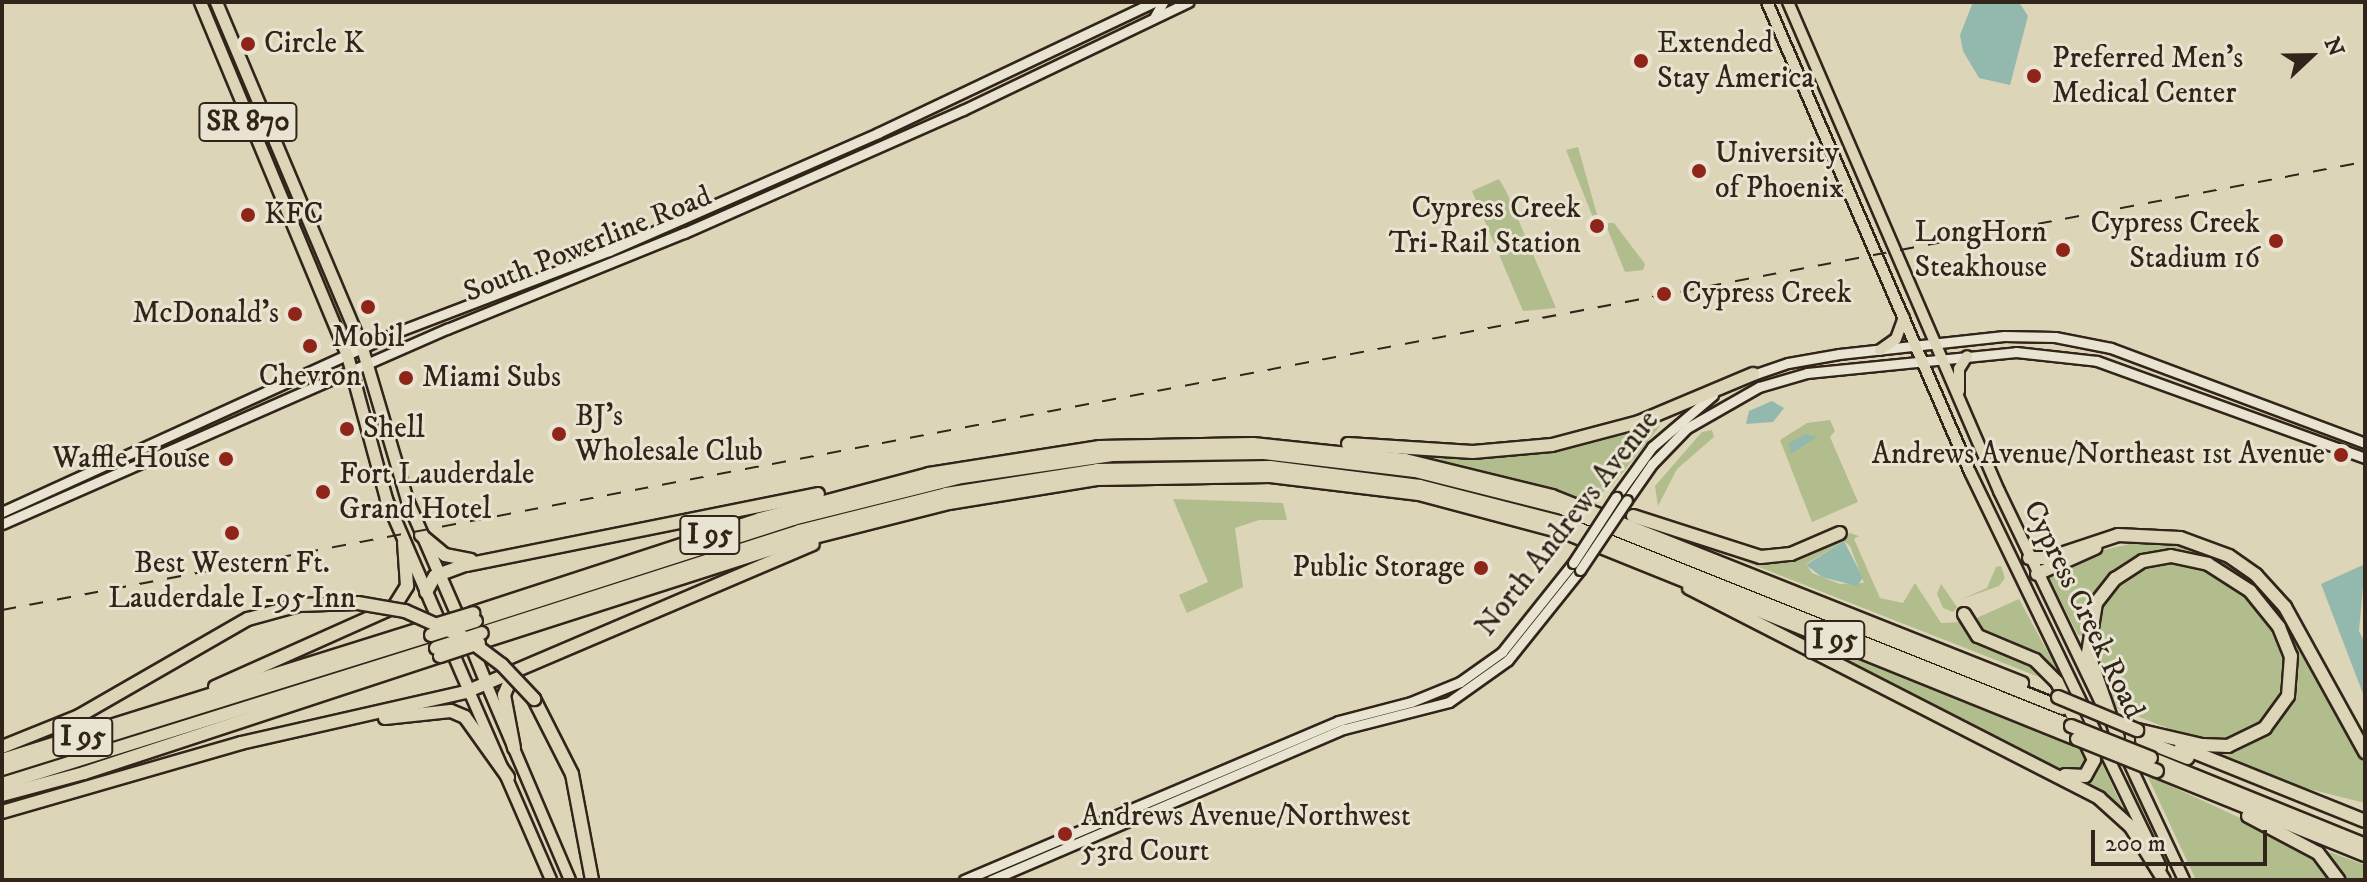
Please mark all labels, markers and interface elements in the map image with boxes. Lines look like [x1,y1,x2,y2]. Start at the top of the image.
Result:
north arrow [2271,16,2351,96]
place label: Circle K [264,26,364,62]
place label: Extended Stay America [1657,26,1814,96]
text: N [2318,33,2350,60]
marker: Circle K [239,35,257,53]
place label: Preferred Men's Medical Center [2052,41,2243,112]
marker: Extended Stay America [1632,52,1650,70]
marker: Preferred Men's Medical Center [2023,65,2045,87]
road number: SR 870 [198,98,298,146]
place label: University of Phoenix [1715,136,1844,206]
marker: University of Phoenix [1690,162,1708,180]
street label: South Powerline Road [459,179,717,311]
place label: Cypress Creek Tri-Rail Station [1389,191,1581,262]
place label: KFC [264,197,323,233]
marker: KFC [239,206,257,224]
place label: Cypress Creek Stadium 16 [2090,206,2260,276]
place label: LongHorn Steakhouse [1914,215,2047,286]
marker: Cypress Creek Tri-Rail Station [1588,217,1606,235]
marker: Cypress Creek Stadium 16 [2267,232,2285,250]
marker: LongHorn Steakhouse [2054,241,2072,259]
place label: Cypress Creek [1682,276,1852,312]
marker: Cypress Creek [1653,283,1675,305]
place label: McDonald's [132,296,279,332]
marker: Mobil [359,298,377,316]
marker: McDonald's [286,305,304,323]
place label: Mobil [332,320,404,356]
marker: Chevron [301,337,319,355]
place label: Chevron [259,359,361,395]
place label: Miami Subs [422,360,561,396]
marker: Miami Subs [397,369,415,387]
place label: BJ's Wholesale Club [575,399,763,470]
street label: North Andrews Avenue [1469,404,1667,644]
place label: Shell [363,411,425,447]
marker: Shell [338,420,356,438]
marker: BJ's Wholesale Club [550,425,568,443]
place label: Andrews Avenue/Northeast 1st Avenue [1872,437,2325,473]
place label: Waffle House [53,441,210,477]
marker: Andrews Avenue/Northeast 1st Avenue [2332,446,2350,464]
marker: Waffle House [217,450,235,468]
place label: Fort Lauderdale Grand Hotel [339,457,534,528]
marker: Fort Lauderdale Grand Hotel [314,483,332,501]
street label: Cypress Creek Road [2015,495,2151,725]
road number: I 95 [678,511,742,559]
marker: Best Western Ft. Lauderdale I-95 Inn [223,524,241,542]
place label: Best Western Ft. Lauderdale I-95 Inn [108,546,356,616]
place label: Public Storage [1292,550,1465,586]
marker: Public Storage [1472,559,1490,577]
road number: I 95 [1803,616,1867,664]
road number: I 95 [51,713,115,761]
place label: Andrews Avenue/Northwest 53rd Court [1081,799,1410,870]
scale bar [2095,814,2271,864]
marker: Andrews Avenue/Northwest 53rd Court [1056,825,1074,843]
text: 200 m [2105,829,2166,859]

